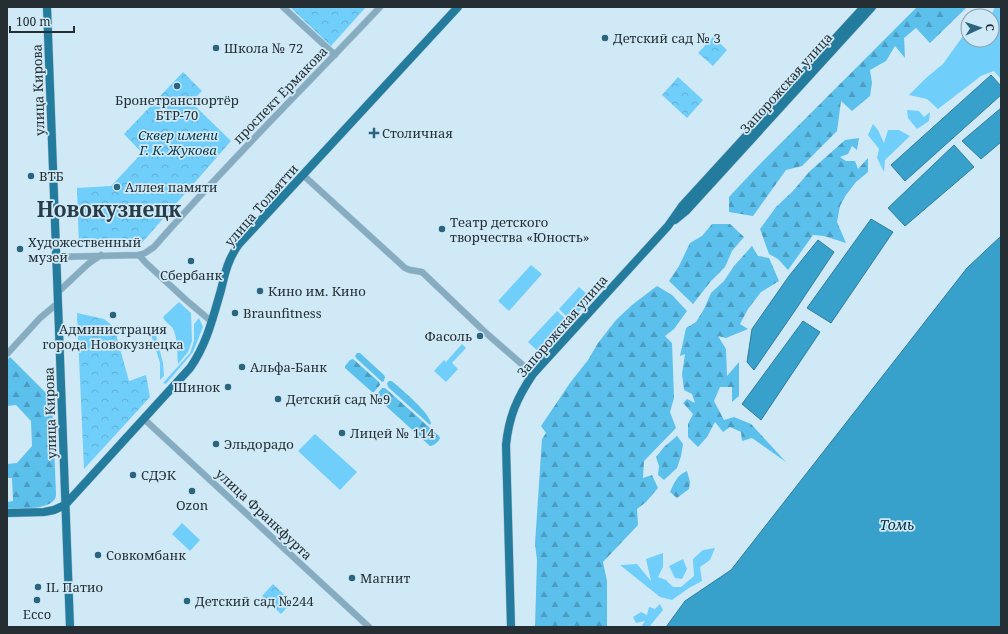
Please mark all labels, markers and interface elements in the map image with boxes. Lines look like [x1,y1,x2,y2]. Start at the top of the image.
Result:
scale bar [10,8,74,34]
north arrow [960,8,1000,48]
text: 100 m [16,13,51,30]
text: С [983,23,998,31]
place label: Детский сад № 3 [613,29,721,47]
street label: Запорожская улица [736,29,836,137]
marker: Детский сад № 3 [600,33,610,43]
place label: Школа № 72 [224,39,303,57]
street label: проспект Ермакова [229,42,331,148]
marker: Школа № 72 [211,43,221,53]
street label: улица Кирова [27,44,49,136]
marker: Бронетранспортёр БТР-70 [172,81,182,91]
place label: Бронетранспортёр БТР-70 [115,91,239,124]
place label: Столичная [382,124,453,142]
park label: Сквер имени Г. К. Жукова [138,126,218,159]
marker: Столичная [369,128,379,138]
street label: улица Тольятти [220,160,302,250]
place label: ВТБ [39,167,64,185]
marker: ВТБ [26,171,36,181]
place label: Аллея памяти [125,178,218,196]
marker: Аллея памяти [112,182,122,192]
district label: Новокузнецк [37,195,182,223]
place label: Театр детского творчества «Юность» [450,213,589,246]
marker: Театр детского творчества «Юность» [437,224,447,234]
place label: Художественный музей [28,233,141,266]
marker: Художественный музей [15,244,25,254]
marker: Сбербанк [186,256,196,266]
place label: Сбербанк [160,266,222,284]
street label: Запорожская улица [513,271,611,381]
place label: Кино им. Кино [268,282,366,300]
marker: Кино им. Кино [255,286,265,296]
place label: Braunfitness [243,304,322,322]
marker: Braunfitness [230,308,240,318]
marker: Администрация города Новокузнецка [108,310,118,320]
place label: Администрация города Новокузнецка [42,320,184,353]
place label: Фасоль [425,327,472,345]
marker: Фасоль [475,331,485,341]
place label: Альфа-Банк [250,358,327,376]
marker: Альфа-Банк [237,362,247,372]
street label: улица Кирова [39,367,61,459]
place label: Шинок [173,378,220,396]
marker: Шинок [223,382,233,392]
place label: Детский сад №9 [286,390,390,408]
marker: Детский сад №9 [273,394,283,404]
place label: Лицей № 114 [350,424,435,442]
marker: Лицей № 114 [337,428,347,438]
place label: Эльдорадо [224,435,294,453]
marker: Эльдорадо [211,439,221,449]
street label: улица Франкфурта [212,464,316,564]
place label: СДЭК [141,466,177,484]
marker: СДЭК [128,470,138,480]
marker: Ozon [187,486,197,496]
place label: Ozon [176,496,209,514]
water label: Томь [880,515,914,534]
place label: Совкомбанк [106,546,186,564]
marker: Совкомбанк [93,550,103,560]
place label: Магнит [360,569,410,587]
marker: Магнит [347,573,357,583]
place label: IL Патио [46,578,103,596]
marker: IL Патио [33,582,43,592]
place label: Детский сад №244 [195,592,315,610]
marker: Ecco [32,595,42,605]
marker: Детский сад №244 [182,596,192,606]
place label: Ecco [23,605,51,623]

